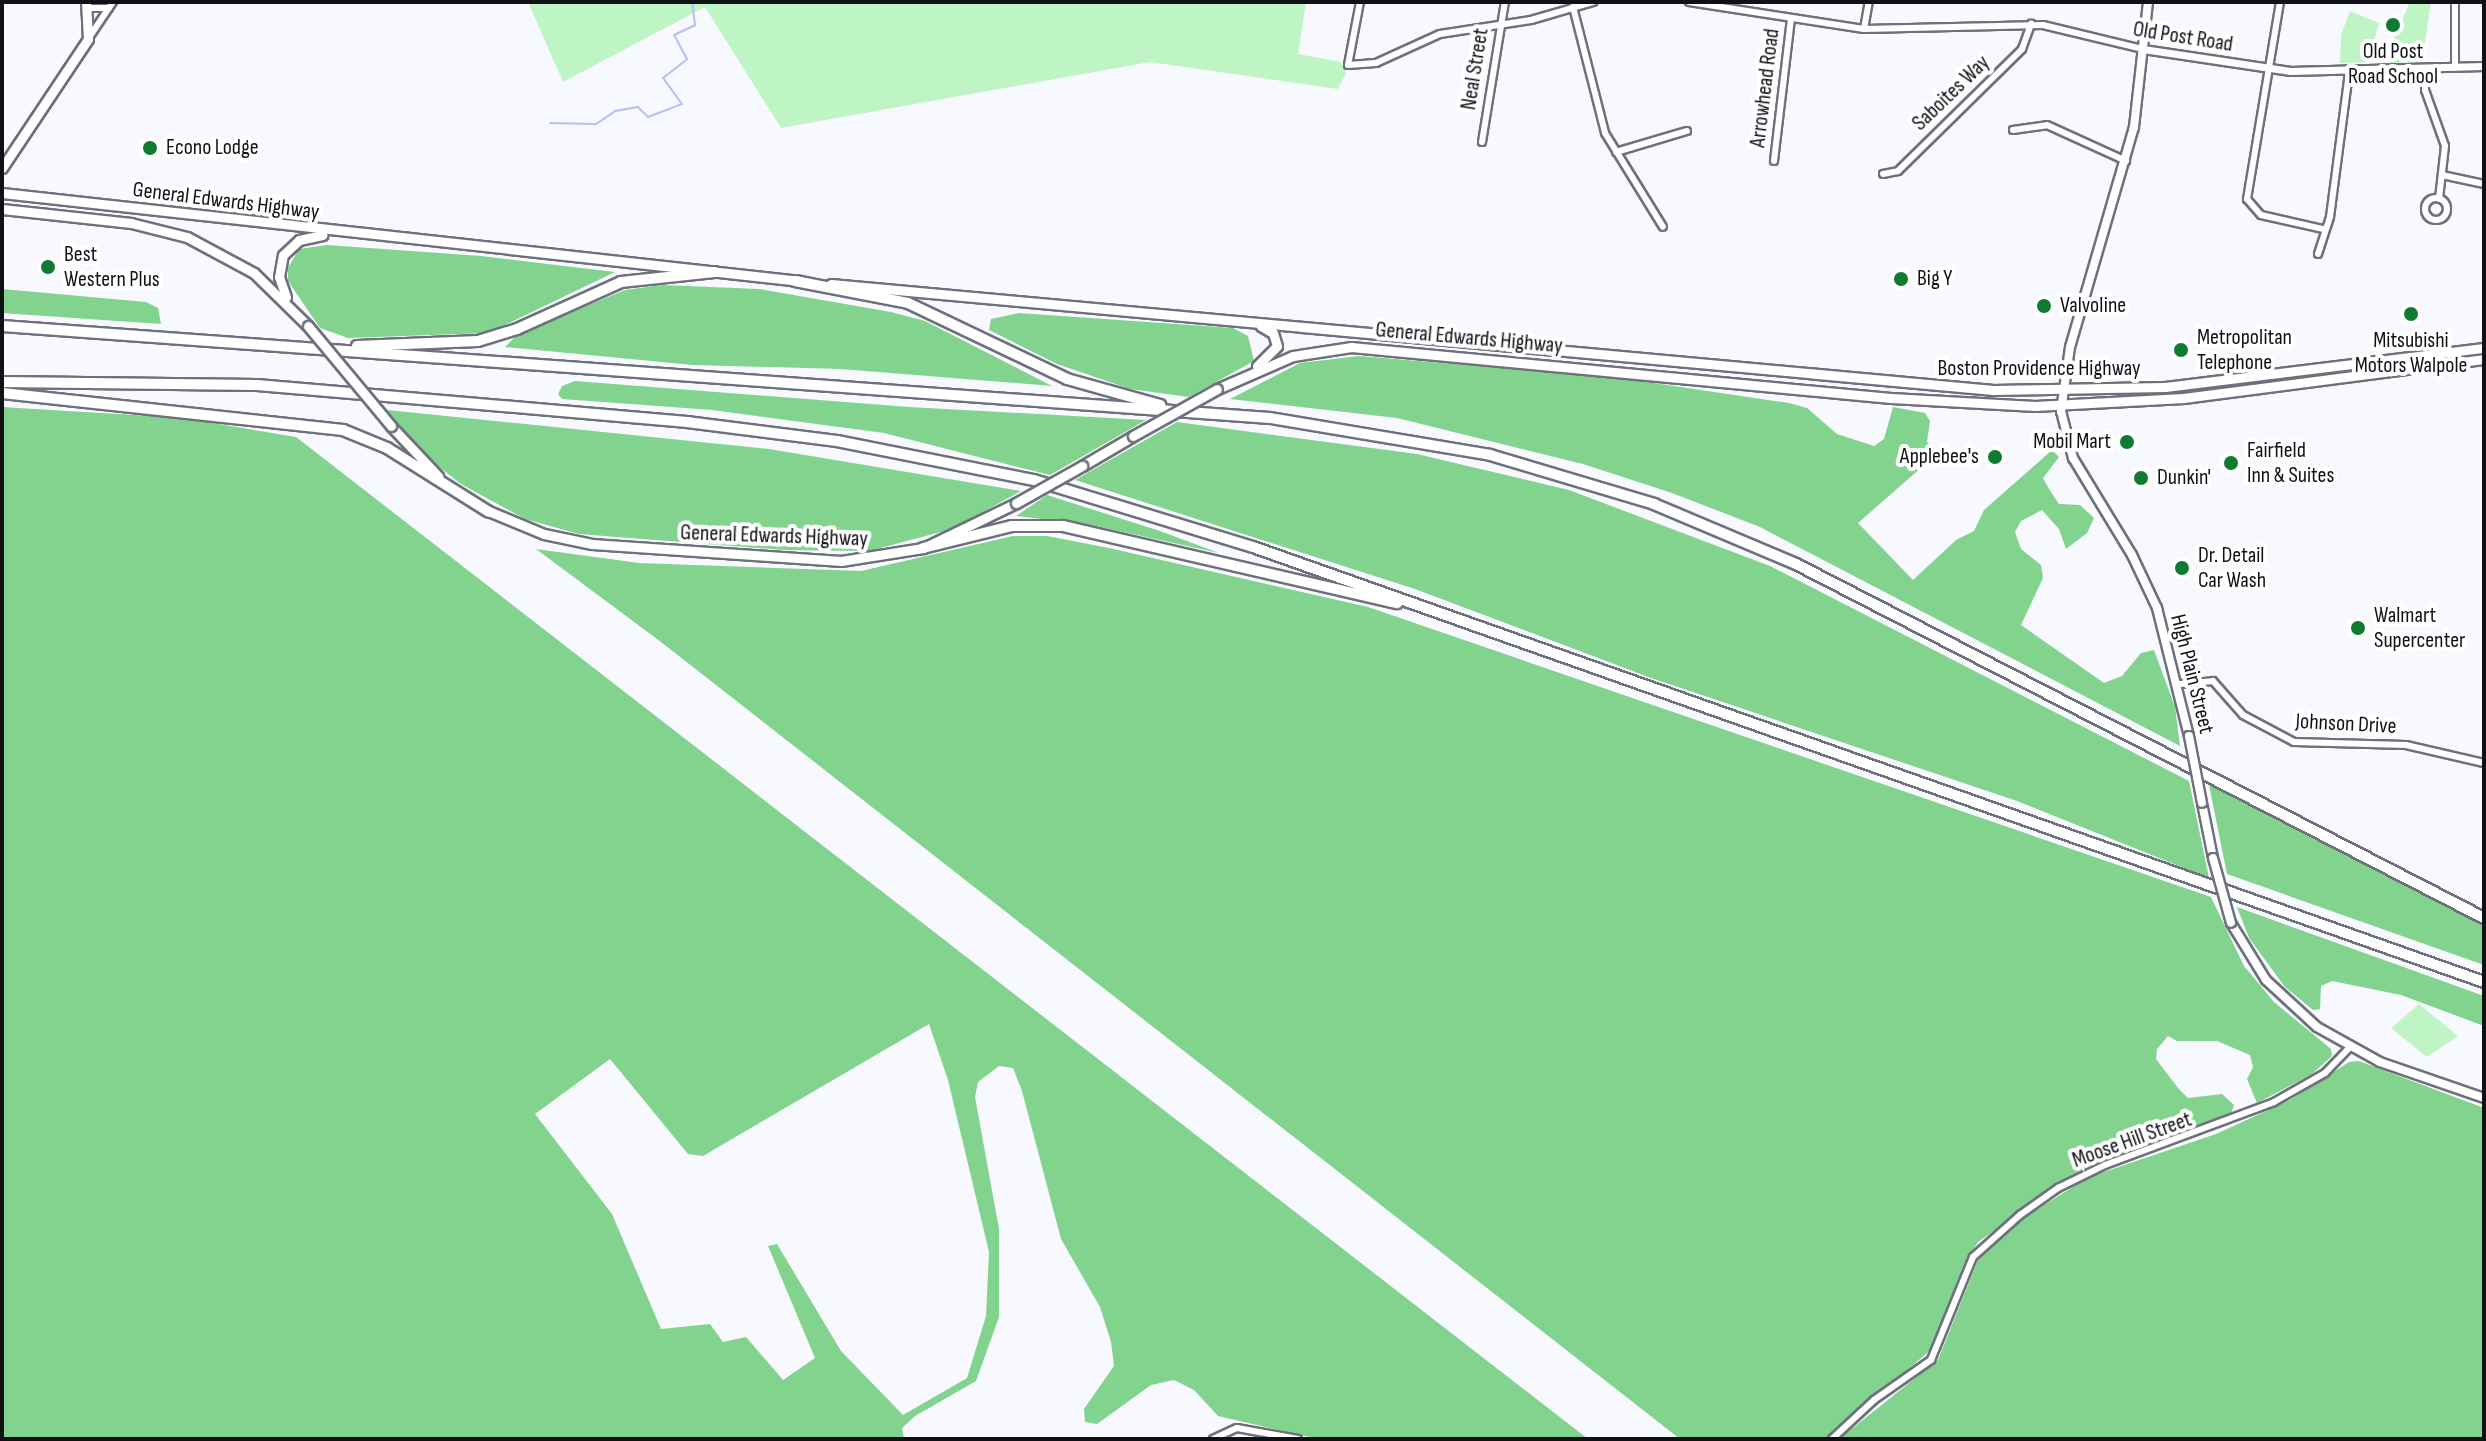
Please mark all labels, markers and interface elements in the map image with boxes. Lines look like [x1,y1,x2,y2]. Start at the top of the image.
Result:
street label: Old Post Road [2131,16,2235,58]
marker: Old Post Road School [2384,16,2402,34]
street label: Neal Street [1456,26,1494,112]
street label: Arrowhead Road [1745,27,1785,149]
place label: Old Post Road School [2348,38,2438,90]
street label: Saboites Way [1907,50,1995,136]
place label: Econo Lodge [166,135,259,161]
marker: Econo Lodge [141,139,159,157]
street label: General Edwards Highway [131,176,321,226]
place label: Best Western Plus [64,241,160,292]
marker: Best Western Plus [39,258,57,276]
place label: Big Y [1917,266,1952,292]
marker: Big Y [1892,270,1910,288]
place label: Valvoline [2060,293,2126,319]
marker: Valvoline [2035,297,2053,315]
marker: Mitsubishi Motors Walpole [2402,305,2420,323]
street label: General Edwards Highway [1374,317,1564,359]
place label: Metropolitan Telephone [2197,324,2292,376]
place label: Mitsubishi Motors Walpole [2355,327,2467,378]
marker: Metropolitan Telephone [2172,341,2190,359]
street label: Boston Providence Highway [1937,356,2141,382]
place label: Mobil Mart [2033,429,2111,455]
marker: Mobil Mart [2118,433,2136,451]
place label: Fairfield Inn & Suites [2247,437,2334,488]
place label: Applebee's [1900,444,1979,470]
marker: Applebee's [1986,448,2004,466]
marker: Fairfield Inn & Suites [2222,454,2240,472]
place label: Dunkin' [2157,465,2211,491]
marker: Dunkin' [2132,469,2150,487]
street label: General Edwards Highway [680,520,868,552]
place label: Dr. Detail Car Wash [2198,542,2266,594]
marker: Dr. Detail Car Wash [2173,559,2191,577]
place label: Walmart Supercenter [2374,602,2465,654]
street label: High Plain Street [2164,612,2220,736]
marker: Walmart Supercenter [2349,619,2367,637]
street label: Johnson Drive [2295,708,2397,740]
street label: Moose Hill Street [2069,1106,2195,1174]

